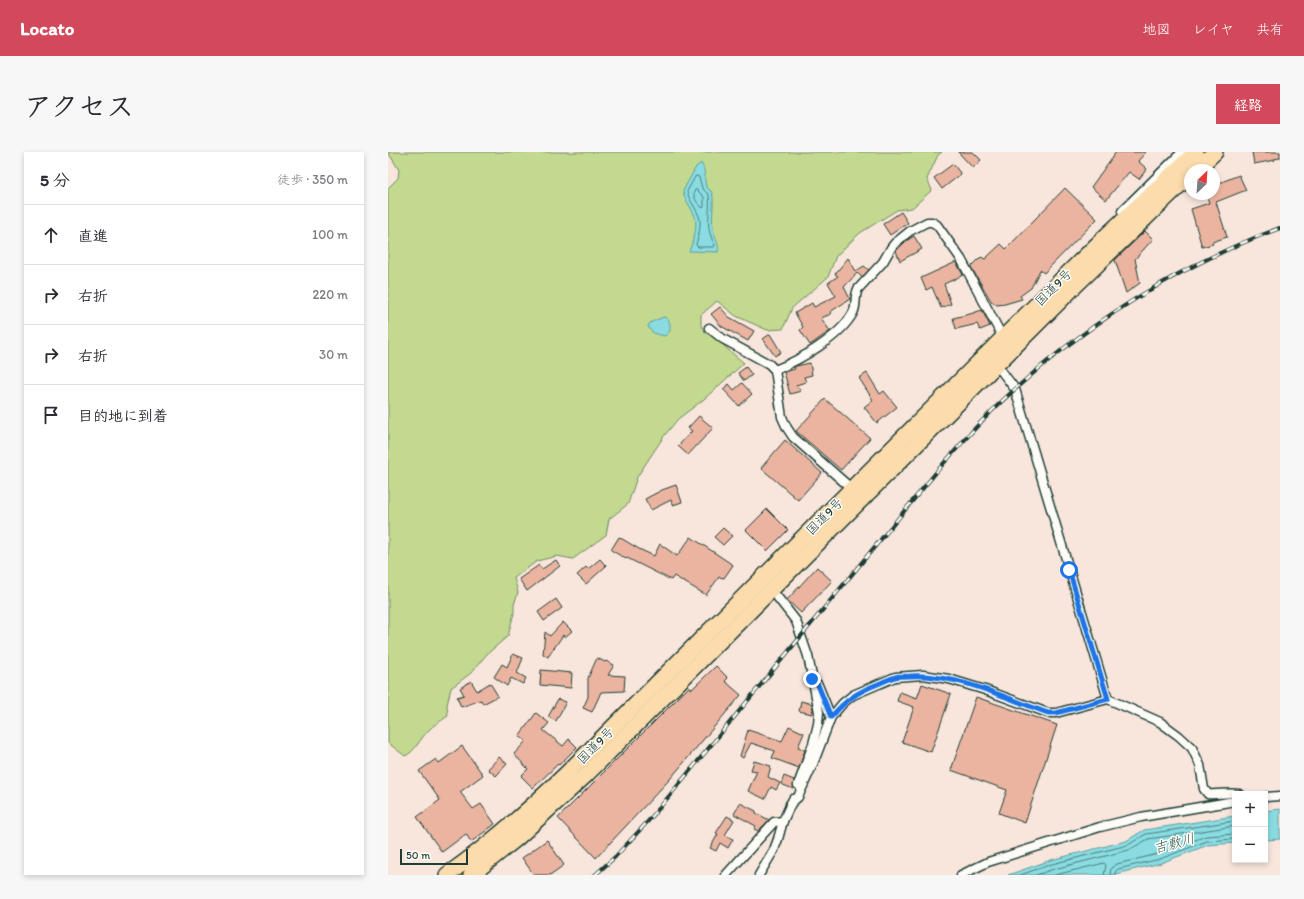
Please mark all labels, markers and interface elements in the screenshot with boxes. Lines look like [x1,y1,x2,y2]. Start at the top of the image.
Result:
text: Locato [20,17,74,40]
text: 地図 [1143,21,1171,38]
text: レイヤ [1193,21,1234,38]
text: 共有 [1256,21,1284,38]
button: 経路 [1216,84,1280,124]
text: アクセス [24,89,134,123]
north arrow [1184,164,1220,200]
text: 5 分 [40,170,70,190]
text: 徒歩 · 350 m [277,172,348,187]
icon: ahead [40,224,62,246]
text: 直進 [78,227,108,245]
text: 100 m [312,227,348,242]
street label: 国道9号 [1032,266,1075,309]
icon: right [40,284,62,306]
text: 右折 [78,287,108,305]
text: 220 m [312,287,348,302]
icon: right [40,344,62,366]
text: 右折 [78,347,108,365]
text: 30 m [319,347,348,362]
icon: arrive [40,404,62,426]
text: 目的地に到着 [78,407,168,425]
street label: 国道9号 [803,495,846,538]
route start [1060,561,1078,579]
route end [803,670,821,688]
street label: 国道9号 [574,724,617,767]
map controls [1232,791,1268,863]
button: + [1232,791,1268,827]
button: − [1232,827,1268,863]
water label: 吉敷川 [1152,830,1197,857]
scale bar [400,847,468,866]
text: 50 m [406,849,430,862]

